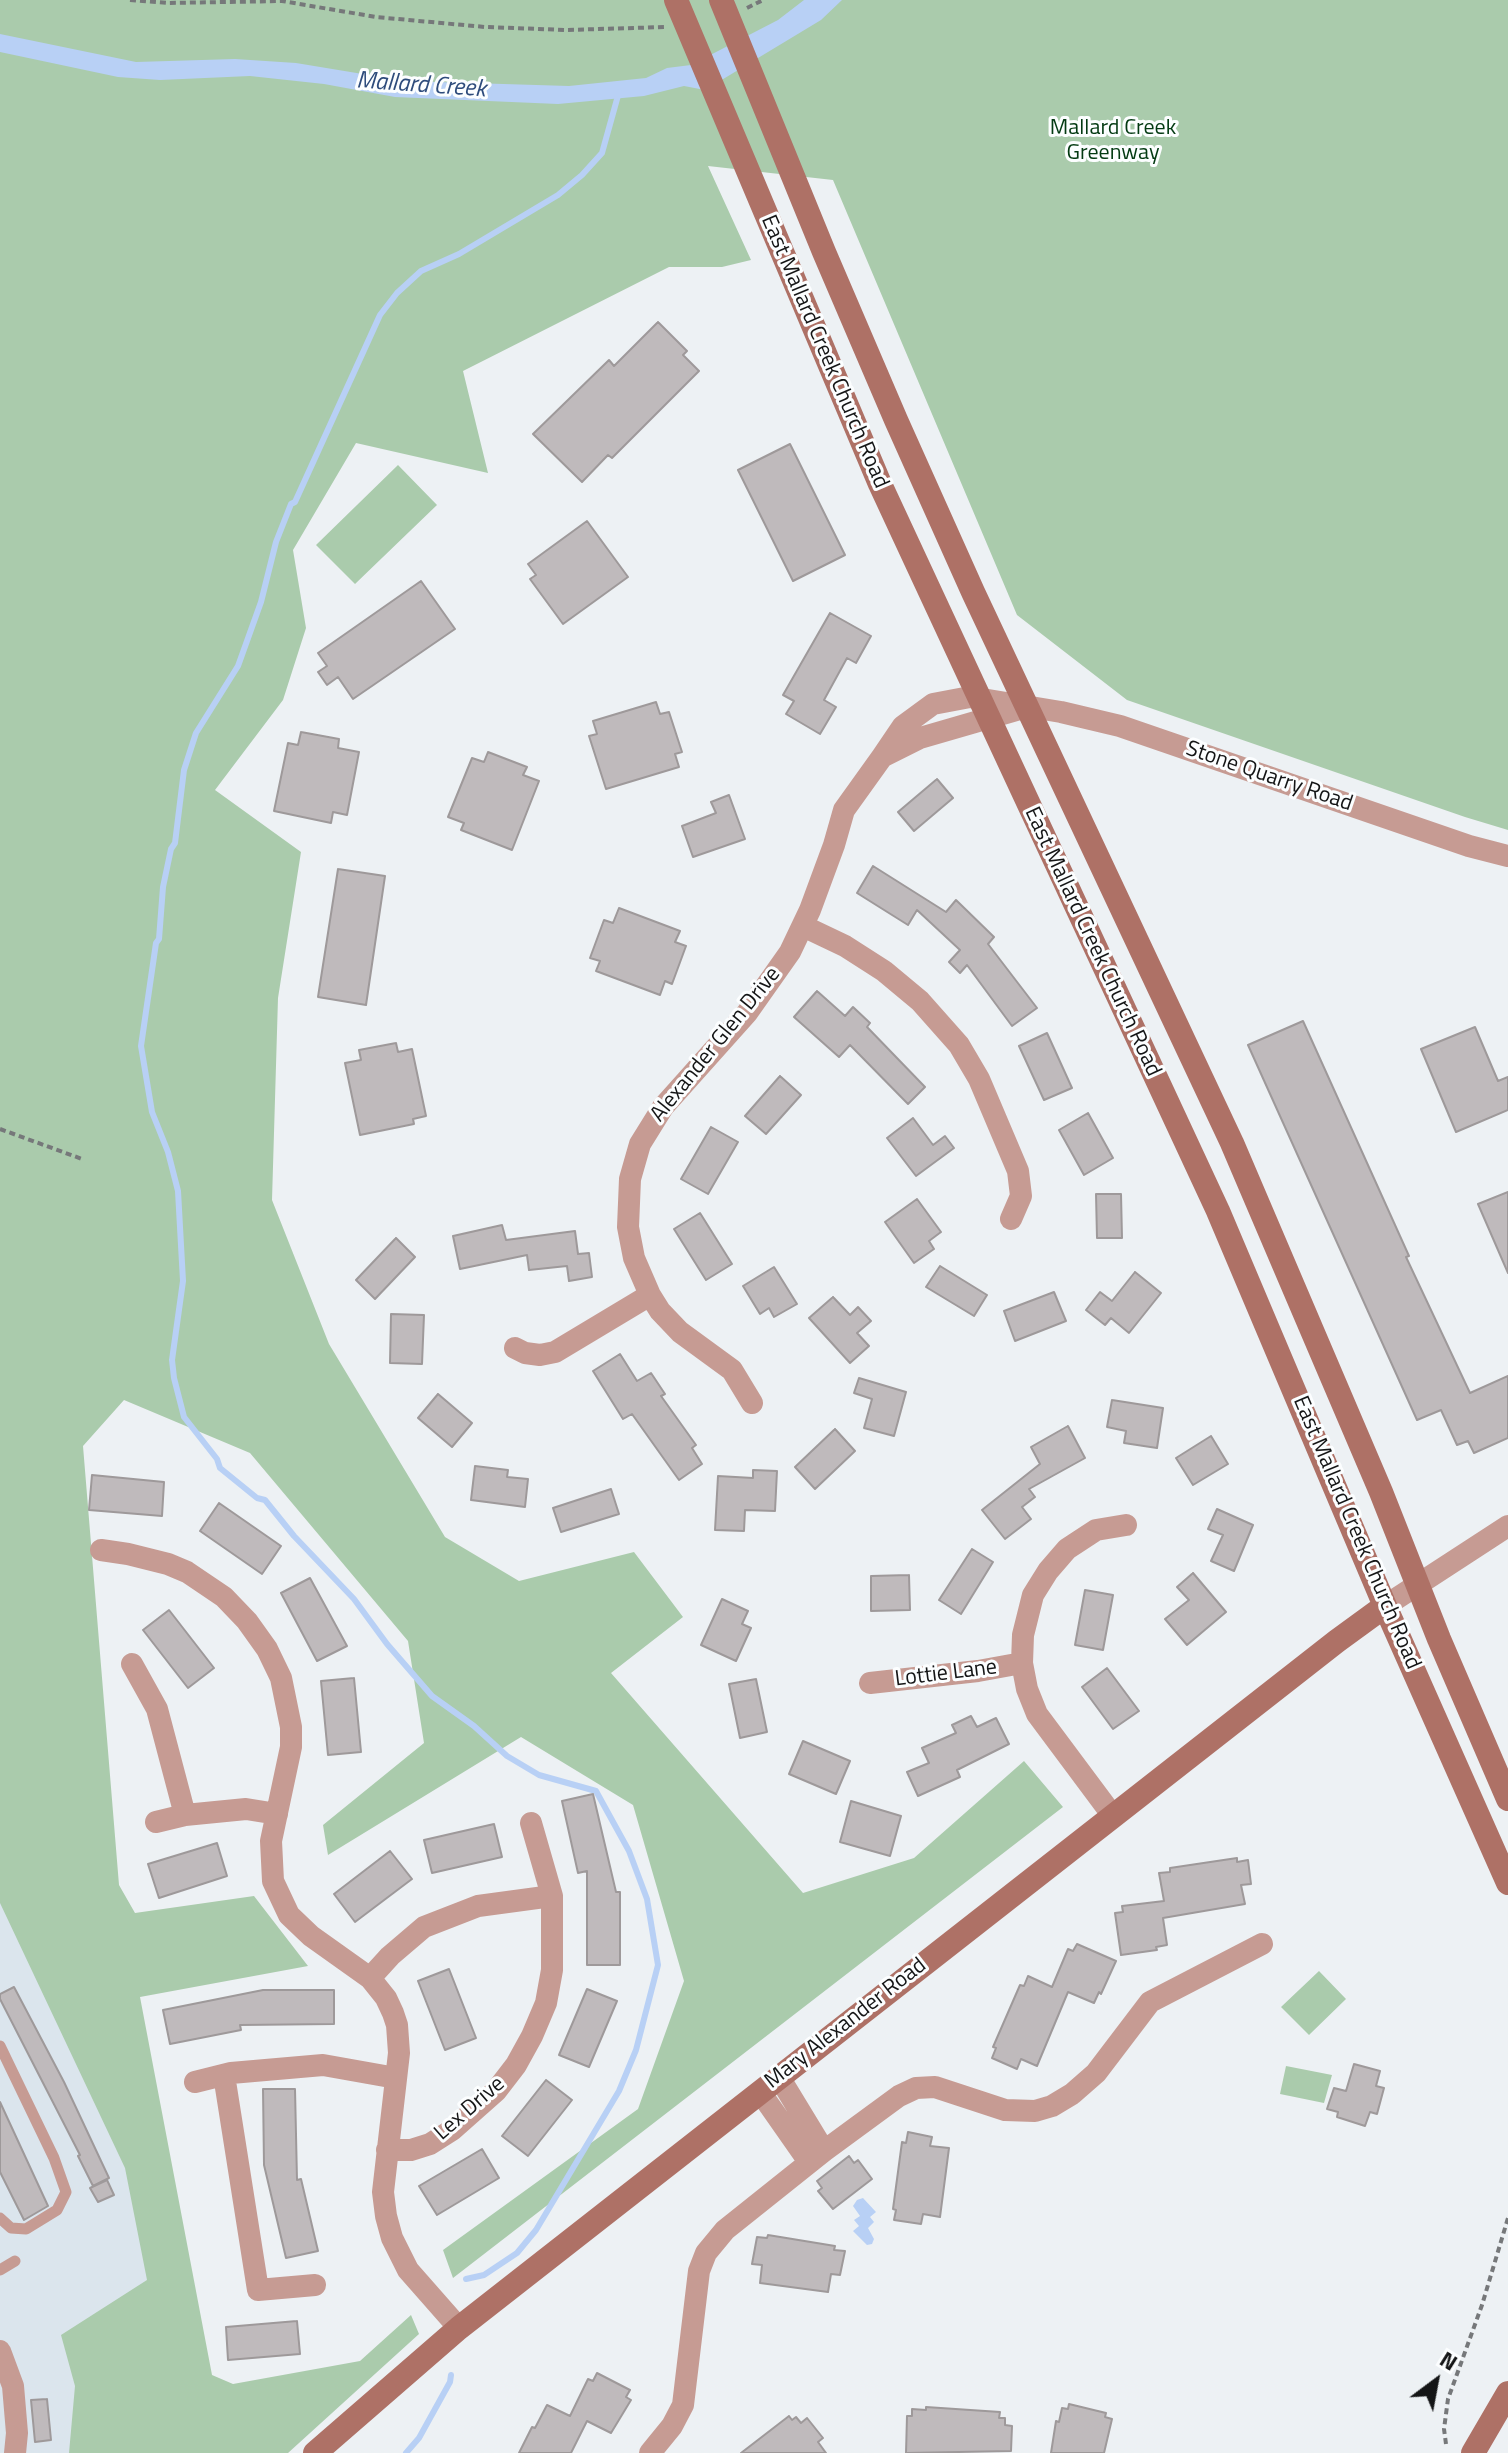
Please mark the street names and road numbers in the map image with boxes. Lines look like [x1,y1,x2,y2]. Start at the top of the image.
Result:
street label: East Mallard Creek Church Road [754,211,894,493]
street label: Stone Quarry Road [1182,736,1356,818]
street label: East Mallard Creek Church Road [1018,803,1166,1081]
street label: Alexander Glen Drive [645,962,787,1128]
street label: East Mallard Creek Church Road [1286,1392,1426,1674]
street label: Lottie Lane [893,1655,999,1693]
street label: Mary Alexander Road [760,1953,932,2095]
street label: Lex Drive [430,2071,510,2147]

